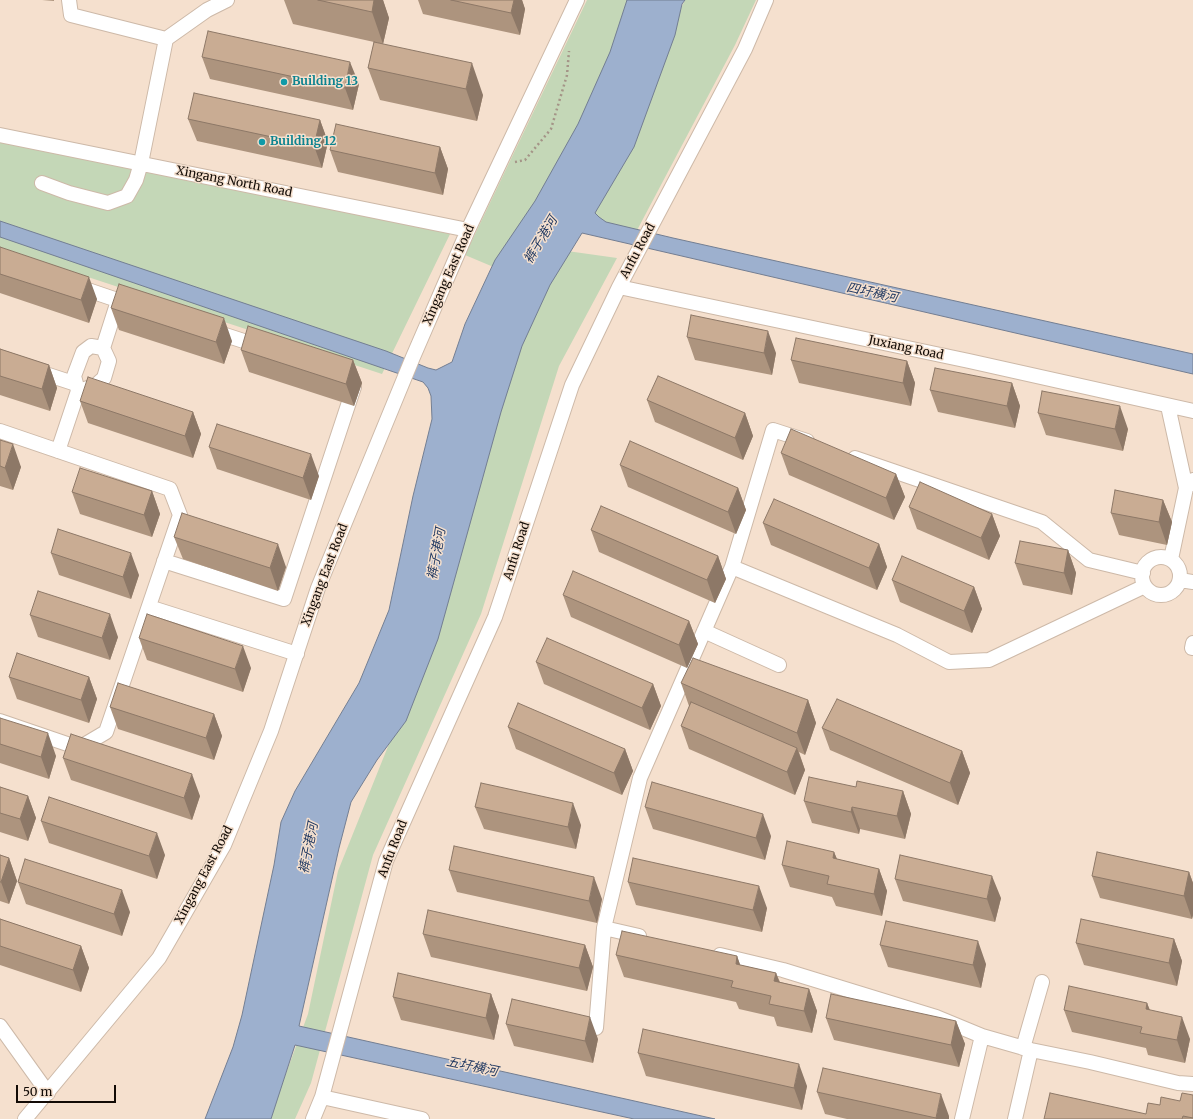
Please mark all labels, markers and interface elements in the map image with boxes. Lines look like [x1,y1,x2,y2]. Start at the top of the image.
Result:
place label: Building 13 [292,75,358,89]
marker: Building 13 [279,77,289,87]
place label: Building 12 [270,135,336,149]
marker: Building 12 [257,137,267,147]
street label: Xingang North Road [175,164,293,200]
water label: 裤子港河 [521,214,561,266]
street label: Anfu Road [617,221,659,281]
street label: Xingang East Road [420,222,478,328]
water label: 四圩横河 [845,280,899,306]
street label: Juxiang Road [867,333,945,363]
street label: Anfu Road [501,520,533,582]
street label: Xingang East Road [299,522,351,628]
water label: 裤子港河 [425,527,449,581]
street label: Anfu Road [375,818,411,880]
water label: 裤子港河 [296,821,322,875]
street label: Xingang East Road [172,824,236,926]
water label: 五圩横河 [445,1054,499,1080]
scale bar [18,1077,118,1103]
text: 50 m [23,1084,52,1099]

